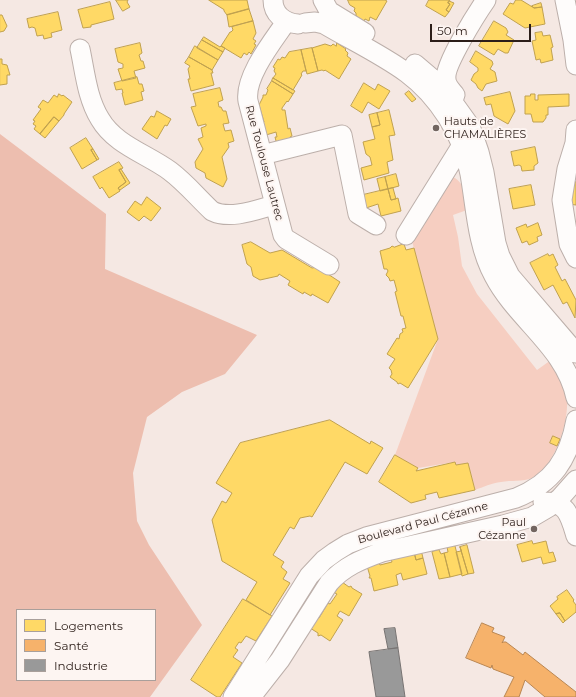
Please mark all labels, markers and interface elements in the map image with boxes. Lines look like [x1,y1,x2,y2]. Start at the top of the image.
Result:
scale bar [432,16,533,42]
text: 50 m [437,23,468,38]
street label: Rue Toulouse Lautrec [242,104,286,222]
place label: Hauts de CHAMALIÈRES [444,115,526,141]
marker: Hauts de CHAMALIÈRES [431,123,441,133]
street label: Boulevard Paul Cézanne [357,499,489,547]
place label: Paul Cézanne [478,516,526,542]
marker: Paul Cézanne [529,524,539,534]
legend [16,609,156,681]
text: Logements [54,618,123,633]
text: Santé [54,638,88,653]
text: Industrie [54,658,108,673]

